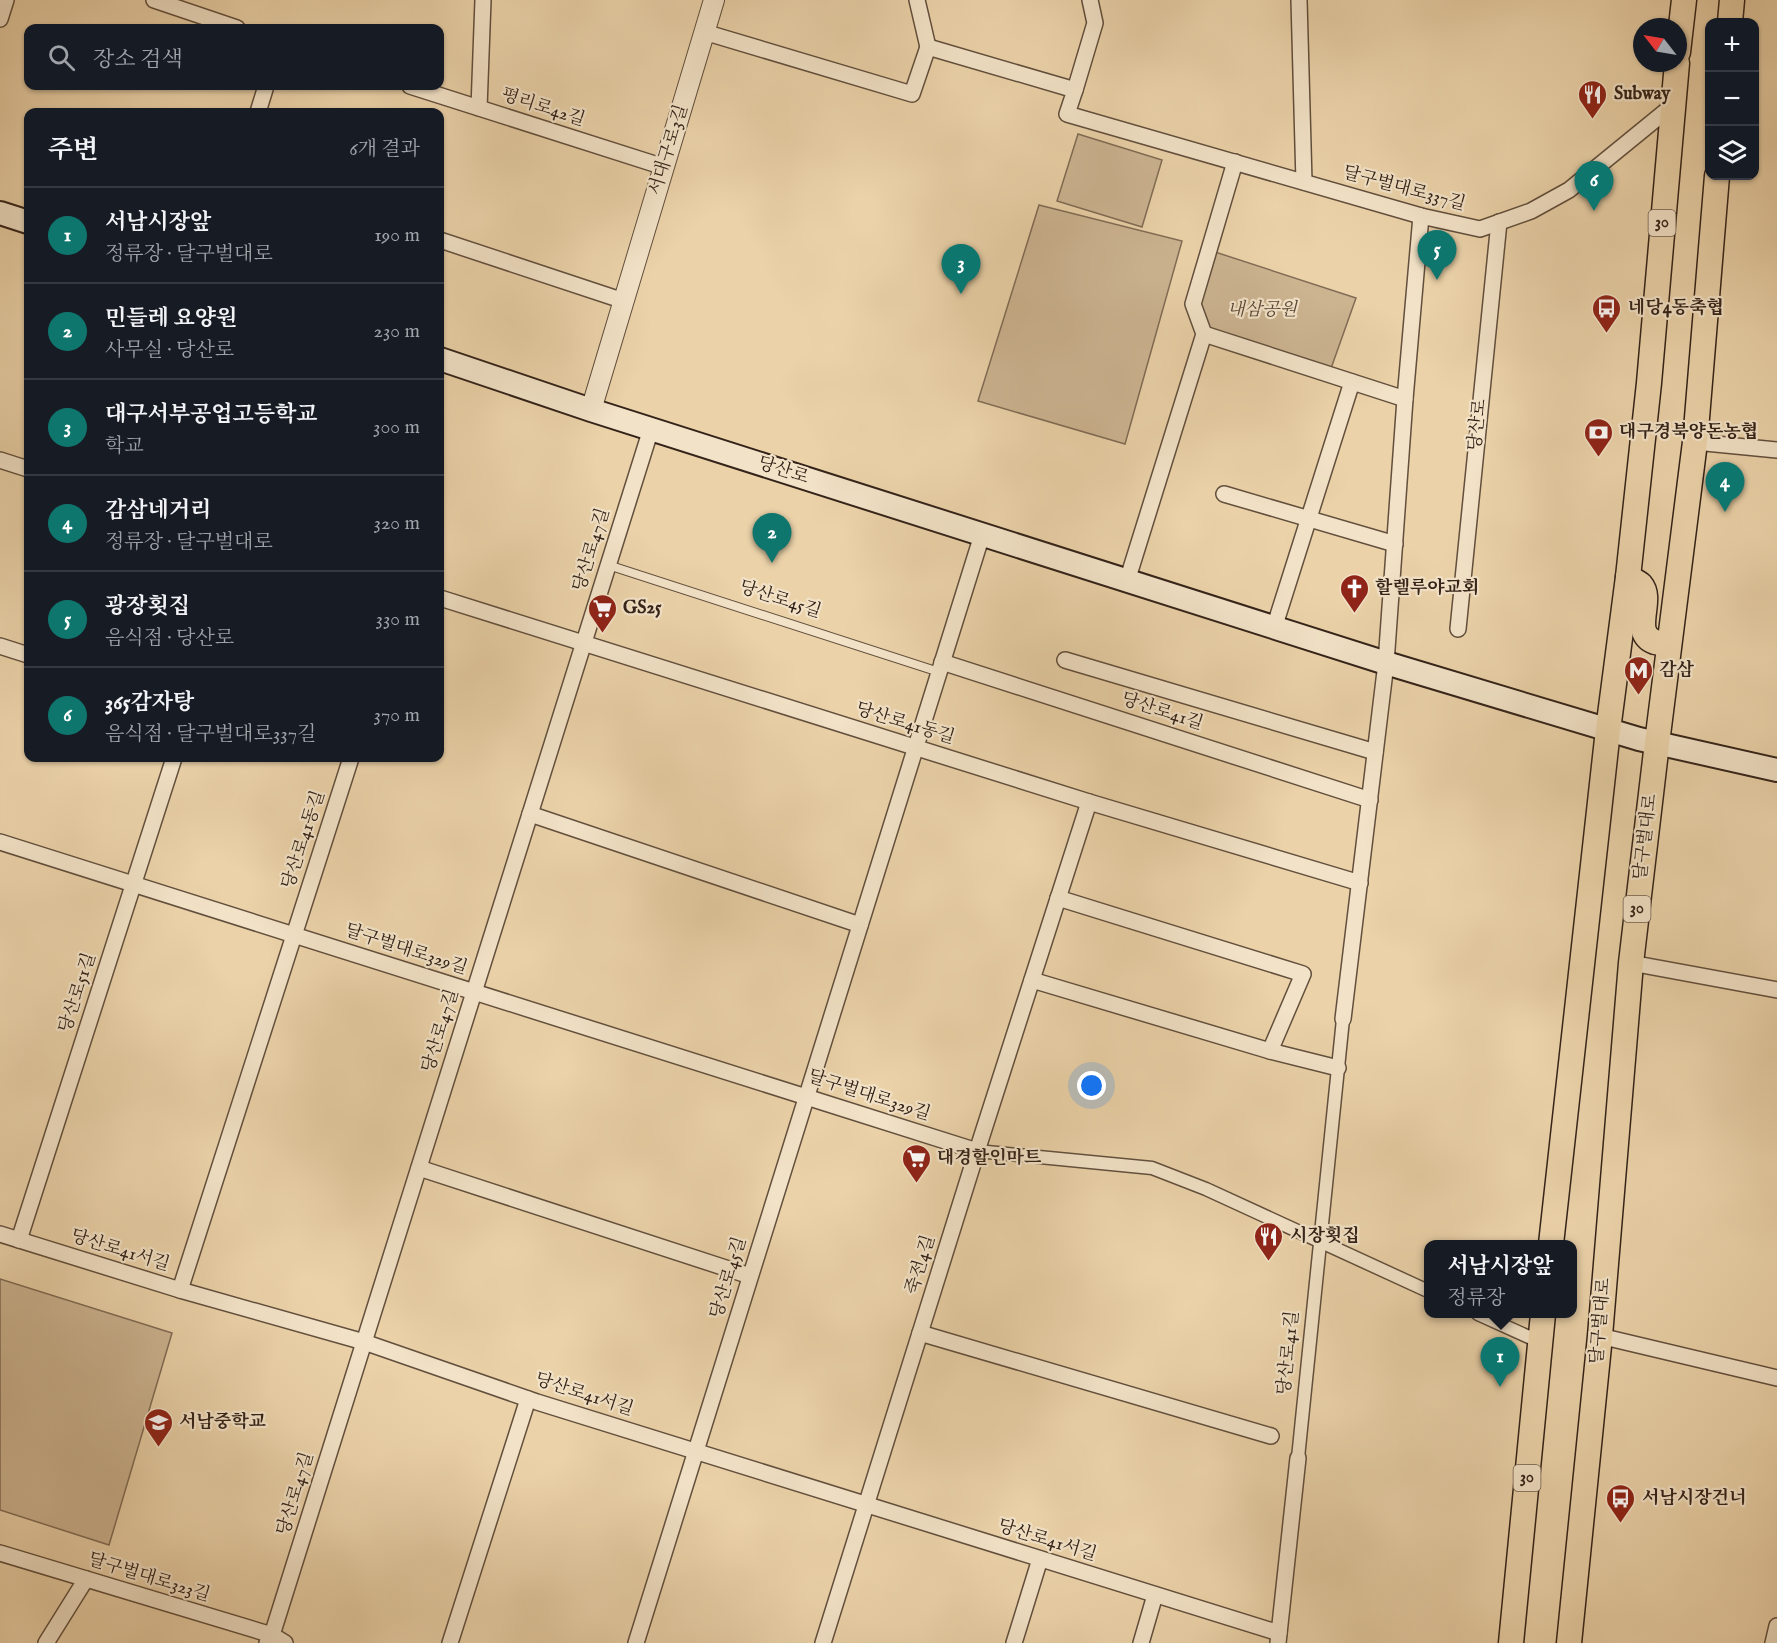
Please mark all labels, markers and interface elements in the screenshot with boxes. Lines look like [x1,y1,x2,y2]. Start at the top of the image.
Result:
north arrow [1633,18,1687,72]
map controls [1705,18,1759,180]
button: + [1705,18,1759,72]
search box [24,24,444,90]
icon: search [45,41,78,74]
text: 장소 검색 [93,46,183,74]
button: − [1705,72,1759,126]
restaurant icon: Subway [1577,78,1609,120]
place label: Subway [1614,83,1671,106]
street label: 평리로42길 [498,84,588,132]
street label: 서대구로3길 [644,102,694,198]
button: layers [1705,126,1759,180]
text: 주변 [48,134,98,167]
text: 6개 결과 [349,137,420,162]
street label: 달구벌대로337길 [1340,162,1468,216]
pin: 6 [1574,162,1614,211]
text: 서남시장앞 [105,209,211,237]
road number: 30 [1648,210,1676,236]
text: 1 [64,223,71,248]
text: 190 m [374,223,420,248]
pin: 5 [1418,230,1456,280]
text: 정류장 · 달구벌대로 [105,242,273,267]
pin: 3 [942,244,980,294]
bus stop icon: 네당4동축협 [1591,292,1623,334]
place label: 네당4동축협 [1628,297,1724,320]
park label: 내삼공원 [1227,299,1298,322]
text: 민들레 요양원 [105,305,237,333]
text: 2 [63,319,72,344]
text: 230 m [374,319,420,344]
text: 사무실 · 당산로 [105,338,234,363]
street label: 당산로 [1464,398,1492,452]
text: 대구서부공업고등학교 [105,401,318,429]
text: 3 [64,415,71,440]
text: 300 m [373,415,420,440]
bank icon: 대구경북양돈농협 [1582,416,1614,458]
place label: 대구경북양돈농협 [1619,421,1758,444]
text: 학교 [105,434,144,459]
street label: 당산로 [755,452,811,490]
pin: 4 [1706,462,1744,512]
text: 감삼네거리 [105,497,211,525]
street label: 당산로47길 [568,505,616,595]
text: 4 [63,511,72,536]
text: 320 m [374,511,420,536]
pin: 2 [752,514,792,563]
text: 정류장 · 달구벌대로 [105,530,273,555]
church icon: 할렐루야교회 [1338,572,1370,614]
street label: 당산로45길 [736,576,824,624]
place label: 할렐루야교회 [1375,577,1479,600]
supermarket icon: GS25 [586,592,618,634]
text: 광장횟집 [105,593,190,621]
place label: GS25 [623,597,662,620]
text: 5 [64,607,71,632]
text: 330 m [375,607,420,632]
text: 음식점 · 당산로 [105,626,234,651]
metro station icon: 감삼 [1622,654,1654,696]
place label: 감삼 [1659,659,1694,682]
street label: 당산로41길 [1118,688,1206,736]
text: 365감자탕 [105,689,194,717]
street label: 당산로41동길 [853,698,957,750]
text: 6 [63,703,72,728]
text: 370 m [374,703,420,728]
text: 음식점 · 달구벌대로337길 [105,722,316,747]
street label: 당산로41동길 [277,788,331,892]
street label: 달구벌대로 [1629,792,1663,882]
road number: 30 [1624,896,1650,922]
street label: 달구벌대로329길 [342,919,470,981]
street label: 당산로51길 [54,950,102,1036]
street label: 당산로47길 [417,986,465,1076]
street label: 달구벌대로329길 [805,1065,933,1127]
your location [1077,1071,1106,1100]
supermarket icon: 대경할인마트 [900,1142,932,1184]
place label: 대경할인마트 [937,1147,1042,1170]
restaurant icon: 시장횟집 [1253,1220,1285,1262]
street label: 당산로41서길 [68,1225,172,1277]
place label: 시장횟집 [1290,1225,1360,1248]
street label: 죽전4길 [901,1232,941,1298]
street label: 당산로45길 [706,1234,752,1322]
popup [1424,1240,1577,1318]
text: 서남시장앞 [1447,1253,1554,1281]
street label: 달구벌대로 [1586,1277,1616,1365]
text: 정류장 [1447,1286,1505,1311]
street label: 당산로41길 [1273,1309,1305,1397]
pin: 1 [1480,1338,1520,1387]
street label: 당산로41서길 [532,1368,636,1422]
school or university icon: 서남중학교 [142,1406,174,1448]
place label: 서남중학교 [179,1411,267,1434]
street label: 당산로47길 [272,1449,320,1539]
road number: 30 [1514,1465,1540,1491]
bus stop icon: 서남시장건너 [1605,1482,1637,1524]
place label: 서남시장건너 [1642,1487,1746,1510]
street label: 당산로41서길 [995,1515,1099,1567]
street label: 달구벌대로323길 [85,1549,213,1607]

